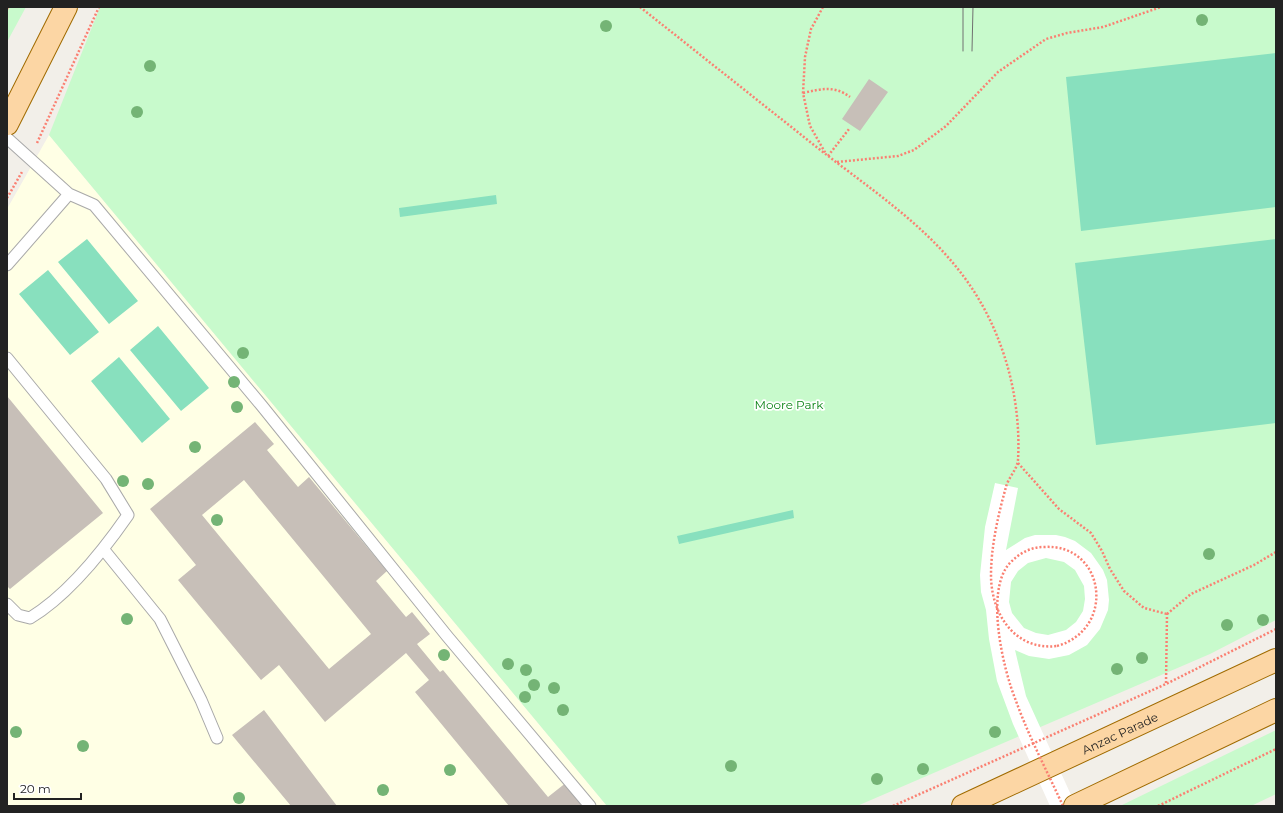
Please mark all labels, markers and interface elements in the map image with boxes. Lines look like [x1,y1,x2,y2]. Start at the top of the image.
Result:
park label: Moore Park [755,397,824,412]
street label: Anzac Parade [1079,709,1160,757]
scale bar [14,775,81,801]
text: 20 m [20,781,51,796]

